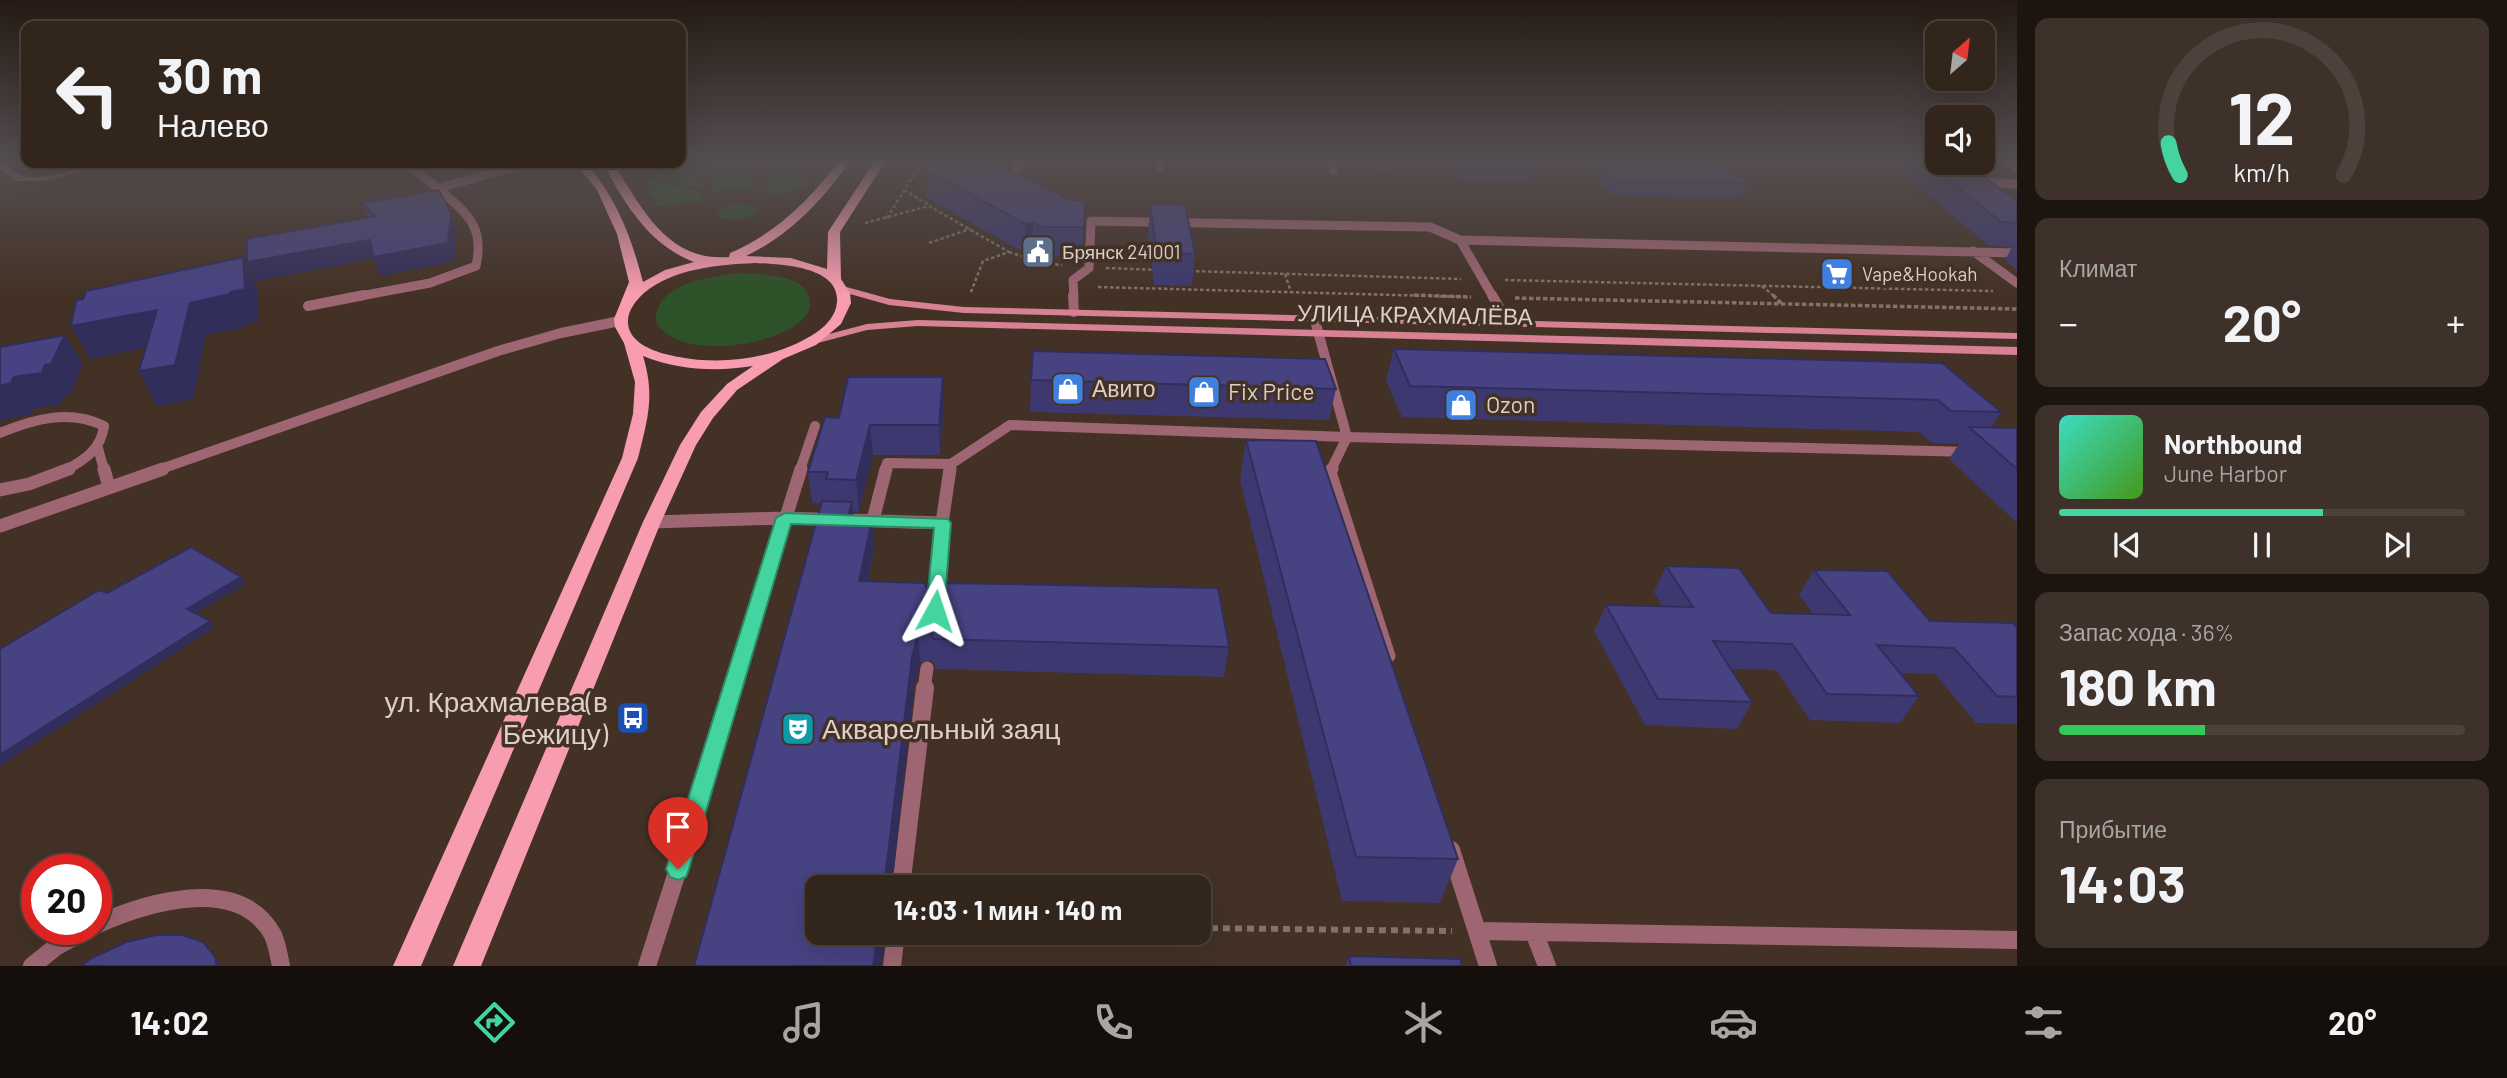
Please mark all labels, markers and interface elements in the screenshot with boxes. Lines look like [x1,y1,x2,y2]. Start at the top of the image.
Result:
north arrow [1925,21,1995,91]
map controls [1925,21,1995,175]
text: 30 m [157,45,262,104]
icon: left [42,49,133,140]
text: 12 [2229,72,2295,160]
text: Налево [157,105,269,143]
button: sound [1925,105,1995,175]
text: km/h [2234,157,2290,187]
public building icon: Брянск 241001 [1019,233,1057,271]
place label: Брянск 241001 [1062,240,1180,263]
text: Климат [2059,254,2137,282]
supermarket icon: Vape&Hookah [1818,255,1856,293]
place label: Vape&Hookah [1862,262,1977,285]
text: 20° [2223,290,2301,352]
street label: УЛИЦА КРАХМАЛЁВА [1297,298,1534,330]
text: − [2059,299,2078,345]
text: + [2446,299,2465,345]
shop icon: Авито [1049,370,1087,408]
shop icon: Fix Price [1185,373,1223,411]
place label: Авито [1092,374,1155,402]
place label: Fix Price [1228,377,1315,405]
shop icon: Ozon [1442,386,1480,424]
place label: Ozon [1486,390,1535,418]
text: Northbound [2164,428,2302,459]
text: June Harbor [2164,459,2287,487]
icon: previous [2108,526,2146,564]
icon: pause [2243,526,2281,564]
icon: next [2378,526,2416,564]
position arrow [898,574,972,648]
text: Запас хода · 36% [2059,618,2234,646]
text: 180 km [2059,654,2217,716]
place label: ул. Крахмалева(в Бежицу) [384,684,609,750]
bus stop icon: ул. Крахмалева(в Бежицу) [614,699,652,737]
theatre icon: Акварельный заяц [779,710,817,748]
place label: Акварельный заяц [822,711,1061,745]
pin [648,797,708,869]
icon: arrive [659,808,697,846]
text: Прибытие [2059,815,2167,843]
text: 14:03 [2059,851,2186,913]
speed limit sign: 20 [21,854,112,945]
text: 14:03 · 1 мин · 140 m [894,894,1122,925]
icon: directions [470,998,519,1047]
icon: music [779,998,828,1047]
icon: phone [1089,998,1138,1047]
icon: climate [1399,998,1448,1047]
icon: car [1709,998,1758,1047]
icon: filters [2019,998,2068,1047]
text: 14:02 [130,1003,209,1041]
text: 20° [2328,1003,2377,1041]

